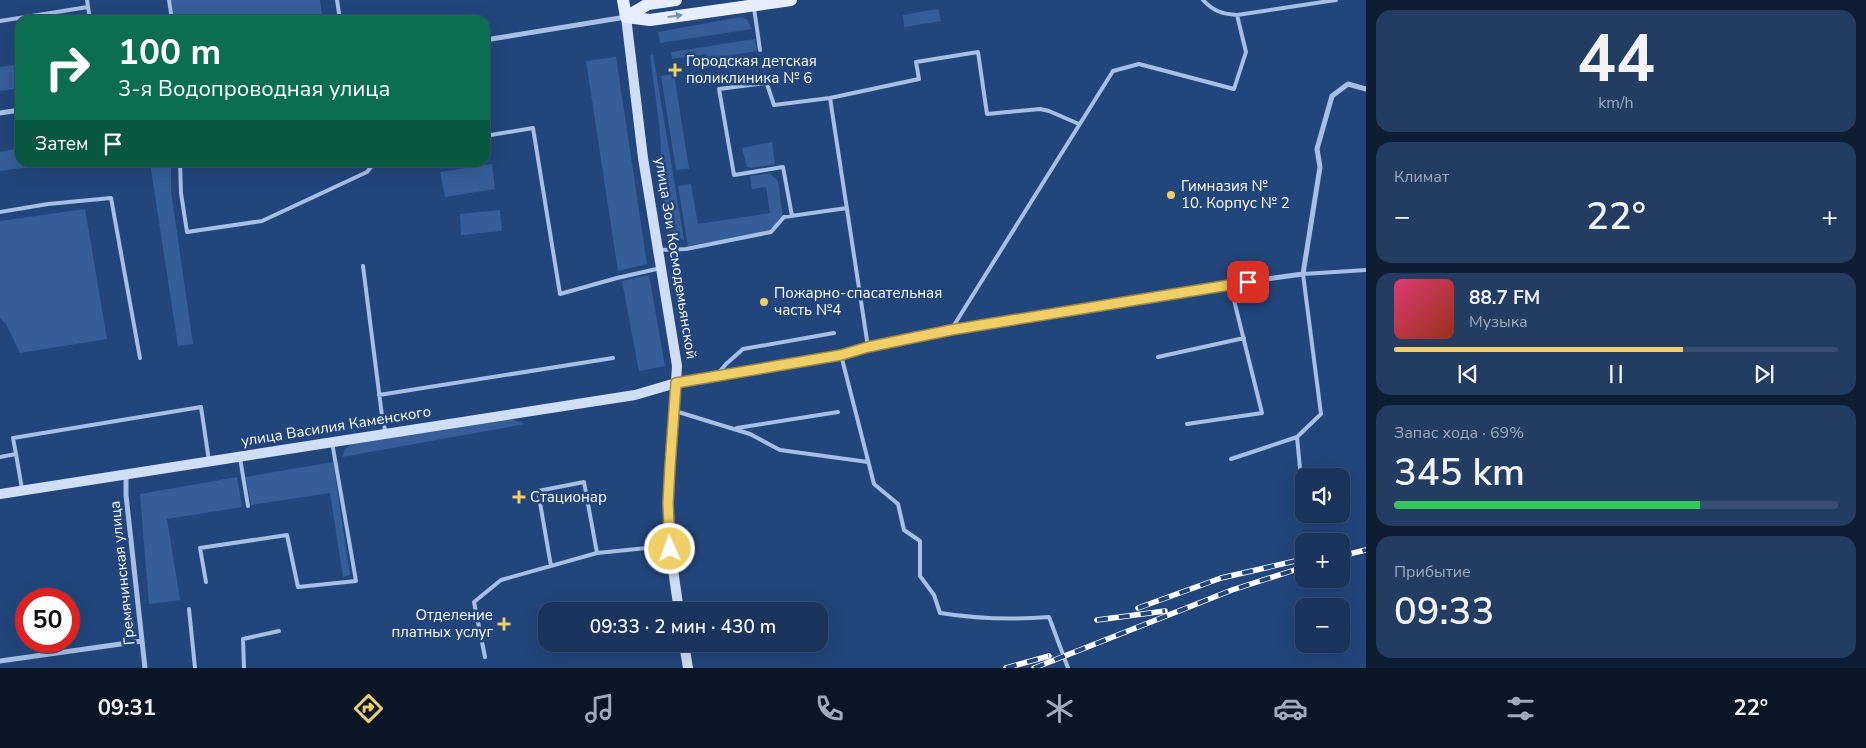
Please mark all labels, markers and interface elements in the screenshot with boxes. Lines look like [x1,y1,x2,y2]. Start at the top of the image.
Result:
one-way arrow [667,12,683,20]
text: 44 [1577,15,1655,104]
text: 100 m [118,29,221,76]
icon: right [35,35,100,100]
place label: Городская детская поликлиника № 6 [686,51,817,88]
marker: Городская детская поликлиника № 6 [668,63,682,77]
text: 3-я Водопроводная улица [118,74,390,104]
text: km/h [1598,92,1634,114]
icon: arrive [99,130,127,158]
text: Затем [35,131,89,157]
street label: улица Зои Космодемьянской [650,156,702,360]
text: Климат [1394,166,1449,188]
place label: Гимназия № 10. Корпус № 2 [1181,176,1290,213]
marker: Гимназия № 10. Корпус № 2 [1165,189,1177,201]
text: 22° [1586,191,1646,242]
text: − [1394,198,1411,236]
text: + [1821,198,1838,236]
pin [1227,261,1269,303]
icon: arrive [1234,268,1262,296]
place label: Пожарно-спасательная часть №4 [774,283,942,320]
text: 88.7 FM [1469,285,1540,311]
marker: Пожарно-спасательная часть №4 [758,296,770,308]
text: Музыка [1469,311,1528,333]
icon: previous [1454,360,1482,388]
icon: pause [1602,360,1630,388]
icon: next [1750,360,1778,388]
street label: улица Василия Каменского [240,401,432,451]
text: Запас хода · 69% [1394,422,1524,444]
text: 345 km [1394,447,1525,498]
map controls [1295,468,1350,653]
button: sound [1295,468,1350,523]
place label: Стационар [530,487,607,507]
marker: Стационар [512,490,526,504]
street label: Гремячинская улица [104,500,140,646]
position arrow [643,522,695,574]
button: + [1295,533,1350,588]
text: Прибытие [1394,561,1471,583]
text: 09:33 [1394,586,1494,637]
speed limit sign: 50 [15,588,80,653]
button: − [1295,598,1350,653]
place label: Отделение платных услуг [391,605,493,642]
text: 09:33 · 2 мин · 430 m [590,614,776,640]
marker: Отделение платных услуг [497,617,511,631]
icon: directions [351,691,386,726]
icon: music [582,691,617,726]
icon: phone [812,691,847,726]
icon: climate [1042,691,1077,726]
icon: car [1273,691,1308,726]
icon: filters [1503,691,1538,726]
text: 09:31 [98,693,156,723]
text: 22° [1733,693,1768,723]

